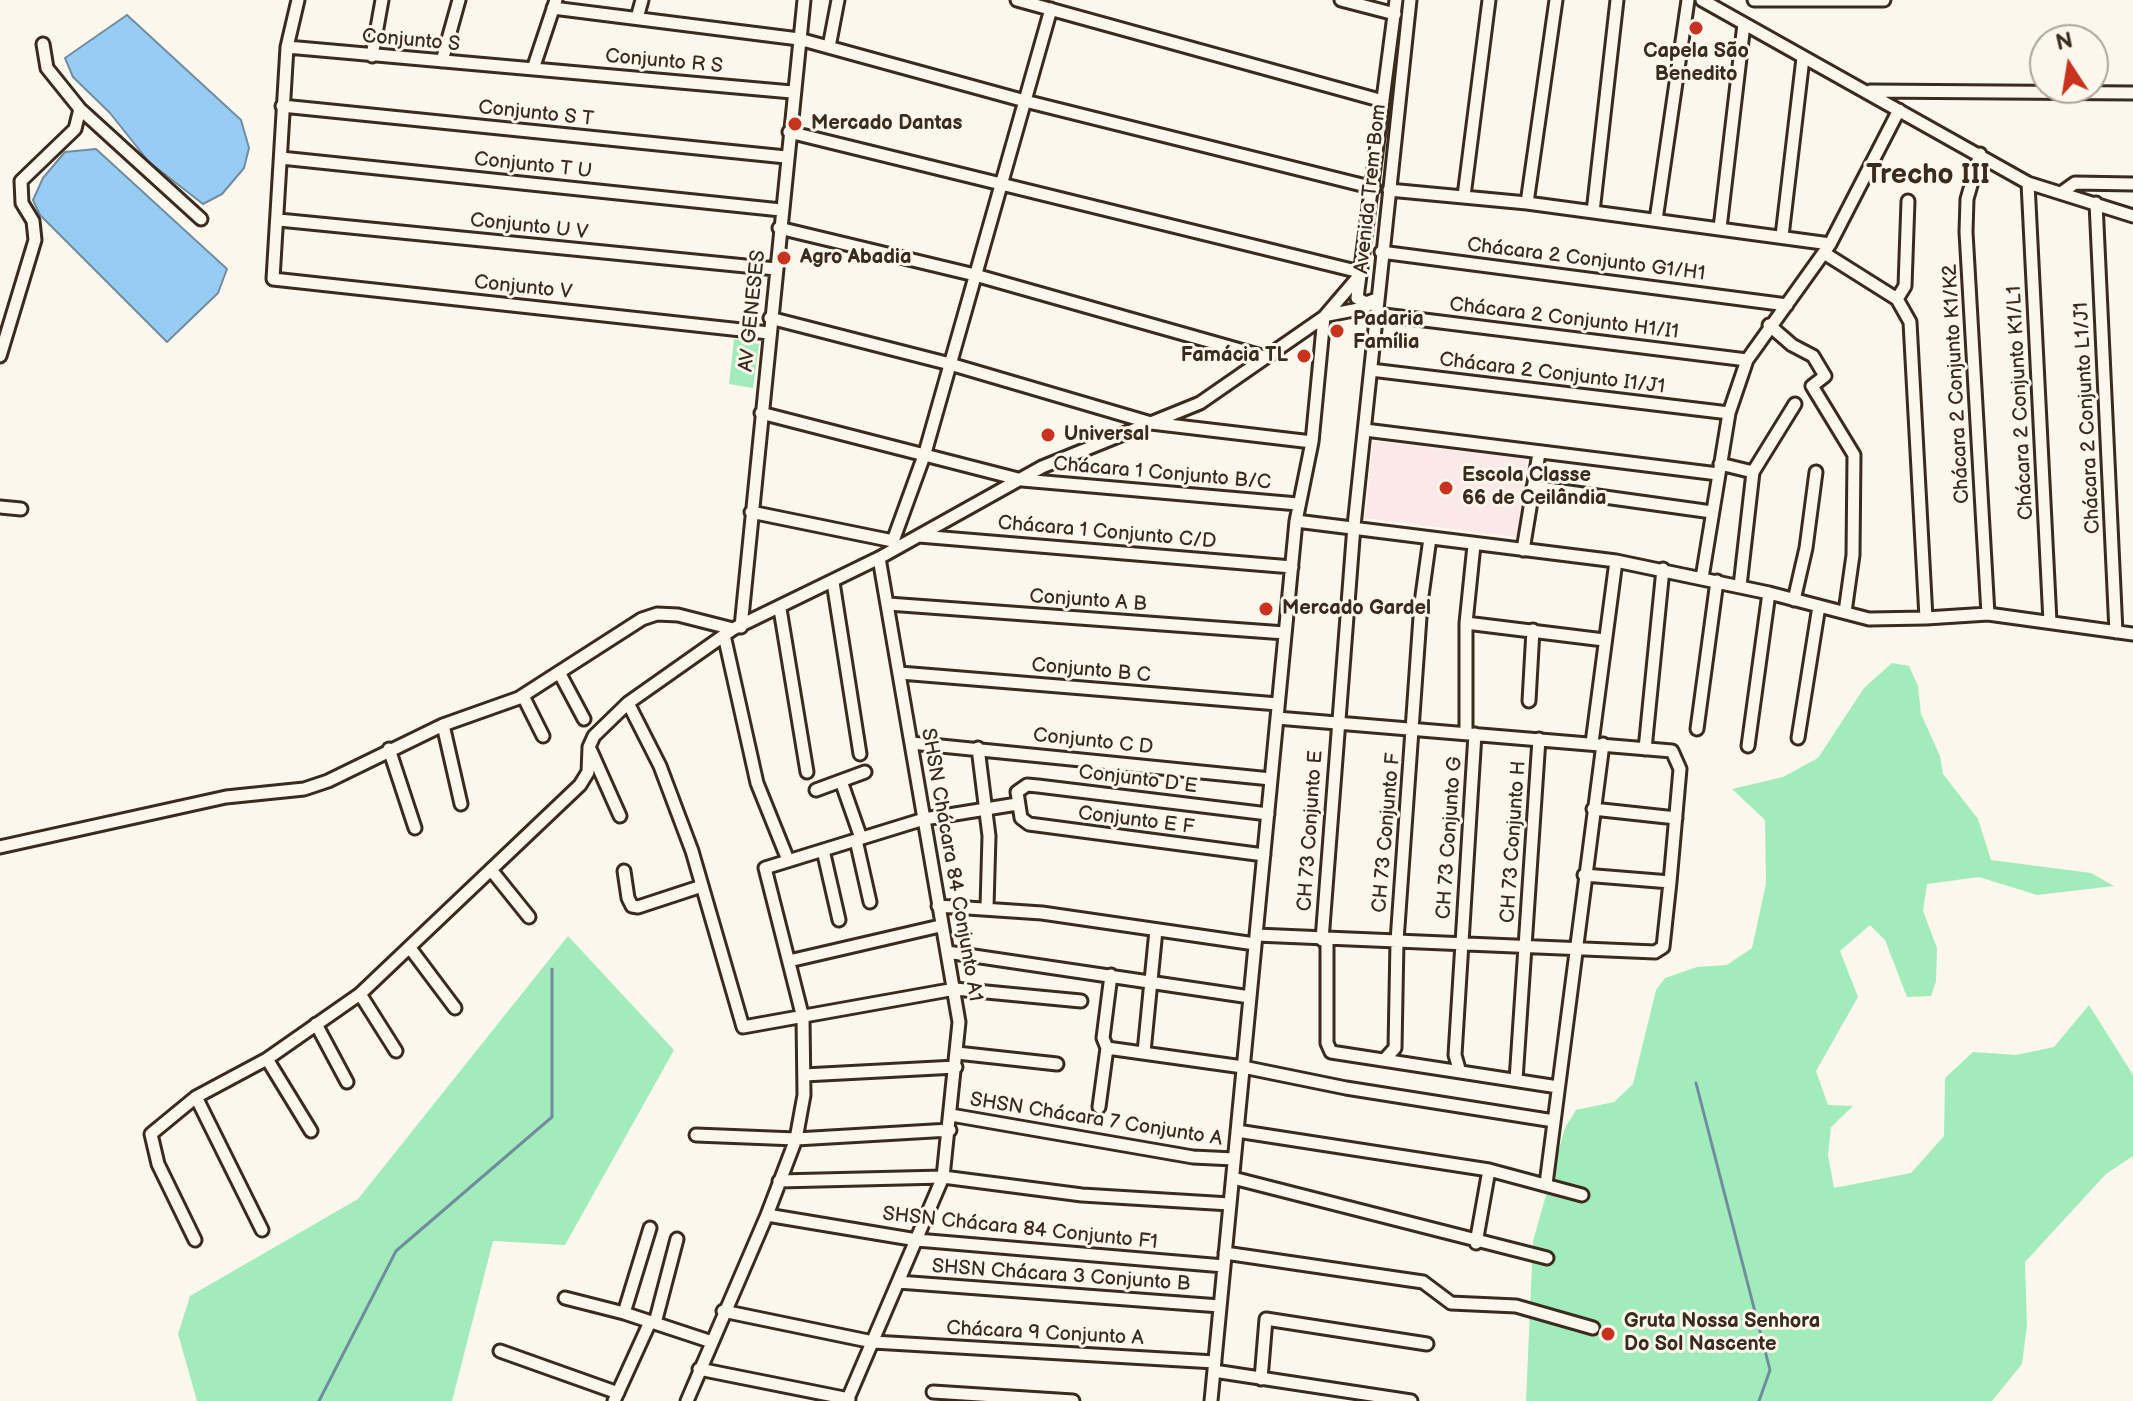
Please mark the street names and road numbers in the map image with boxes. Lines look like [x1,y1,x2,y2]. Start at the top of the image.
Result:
street label: Conjunto S [361,25,461,57]
street label: Conjunto R S [604,45,724,79]
street label: Conjunto S T [477,96,595,132]
street label: Avenida Trem Bom [1350,103,1392,275]
street label: Conjunto T U [473,148,593,184]
street label: Conjunto U V [469,209,589,245]
street label: Chácara 2 Conjunto G1/H1 [1466,233,1706,287]
street label: AV GENESES [735,249,771,373]
street label: Chácara 2 Conjunto K1/K2 [1939,264,1975,504]
street label: Conjunto V [473,271,573,305]
street label: Chácara 2 Conjunto K1/L1 [2003,285,2039,521]
street label: Chácara 2 Conjunto H1/I1 [1448,293,1680,345]
street label: Chácara 2 Conjunto L1/J1 [2070,301,2106,535]
street label: Chácara 2 Conjunto I1/J1 [1438,348,1666,400]
street label: Chácara 1 Conjunto B/C [1052,453,1272,495]
street label: Chácara 1 Conjunto C/D [997,511,1217,555]
street label: Conjunto A B [1028,585,1148,617]
street label: Conjunto B C [1030,654,1152,688]
street label: Conjunto C D [1032,724,1154,760]
street label: SHSN Chácara 84 Conjunto A1 [915,727,987,1003]
street label: CH 73 Conjunto E [1293,750,1329,912]
street label: CH 73 Conjunto F [1368,752,1406,914]
street label: CH 73 Conjunto G [1432,756,1468,920]
street label: CH 73 Conjunto H [1496,760,1532,924]
street label: Conjunto D E [1077,761,1199,799]
street label: Conjunto E F [1077,802,1195,840]
street label: SHSN Chácara 7 Conjunto A [968,1088,1224,1152]
street label: SHSN Chácara 84 Conjunto F1 [881,1203,1159,1255]
street label: SHSN Chácara 3 Conjunto B [931,1255,1191,1297]
street label: Chácara 9 Conjunto A [946,1317,1144,1351]

